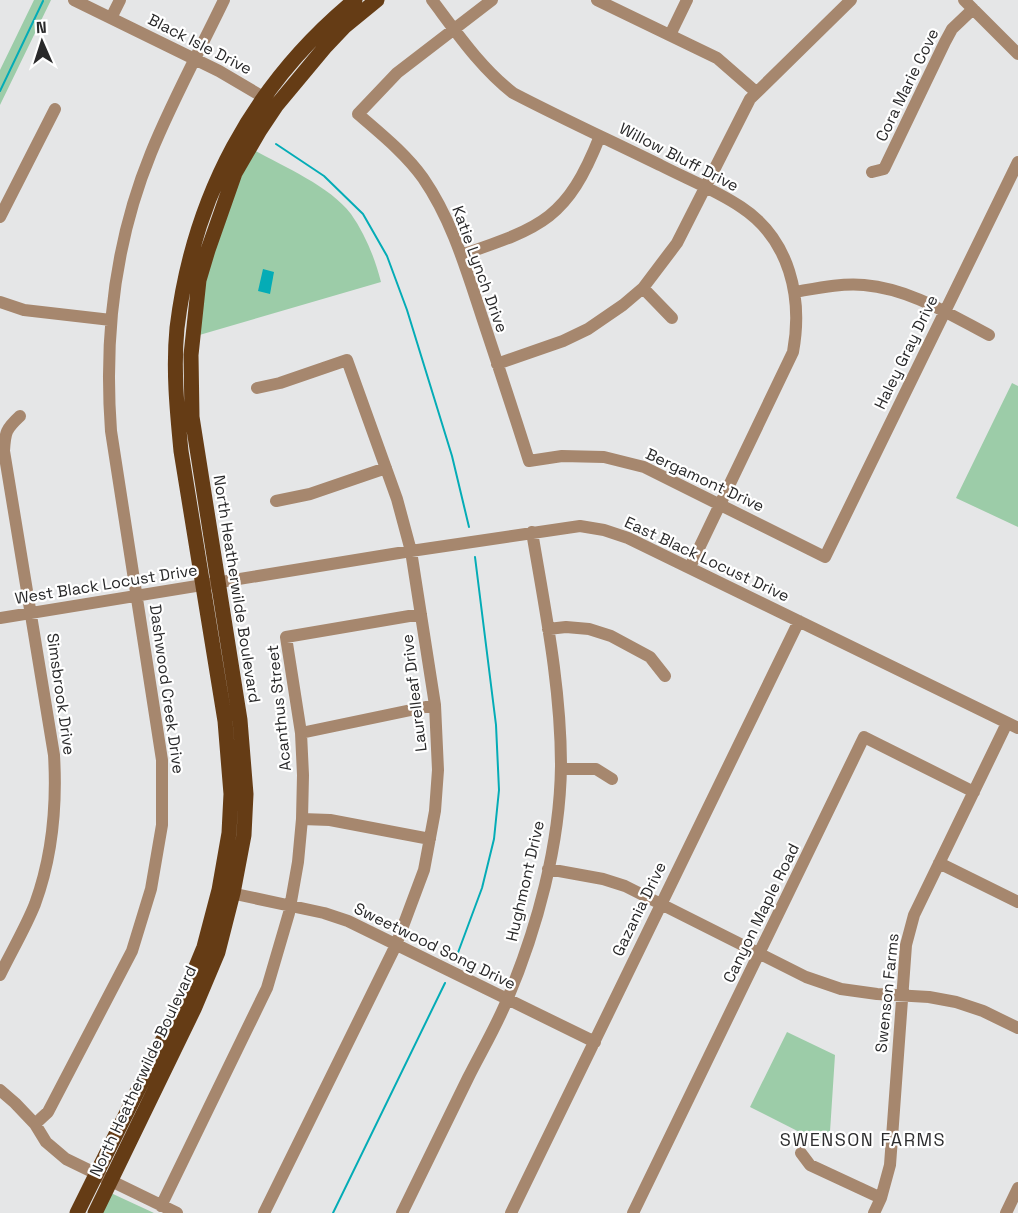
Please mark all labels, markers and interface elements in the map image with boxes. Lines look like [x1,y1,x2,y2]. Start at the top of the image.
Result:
street label: Black Isle Drive [144,9,256,79]
north arrow [12,12,72,72]
text: N [35,17,47,38]
street label: Cora Marie Cove [871,25,943,145]
street label: Willow Bluff Drive [616,118,742,196]
street label: Katie Lynch Drive [447,203,513,335]
street label: Haley Gray Drive [869,291,943,413]
street label: Bergamont Drive [642,443,768,517]
street label: North Heatherwilde Boulevard [209,473,265,705]
street label: East Black Locust Drive [621,512,793,606]
street label: West Black Locust Drive [13,559,199,609]
street label: Dashwood Creek Drive [145,603,189,775]
street label: Simsbrook Drive [42,632,80,756]
street label: Laurelleaf Drive [396,633,432,753]
street label: Acanthus Street [262,644,296,772]
street label: Hughmont Drive [501,819,549,943]
street label: Canyon Maple Road [718,840,804,986]
street label: Gazania Drive [607,858,671,960]
street label: Sweetwood Song Drive [351,898,519,994]
street label: Swenson Farms [870,932,904,1054]
street label: North Heatherwilde Boulevard [85,962,201,1180]
district label: SWENSON FARMS [780,1128,946,1151]

